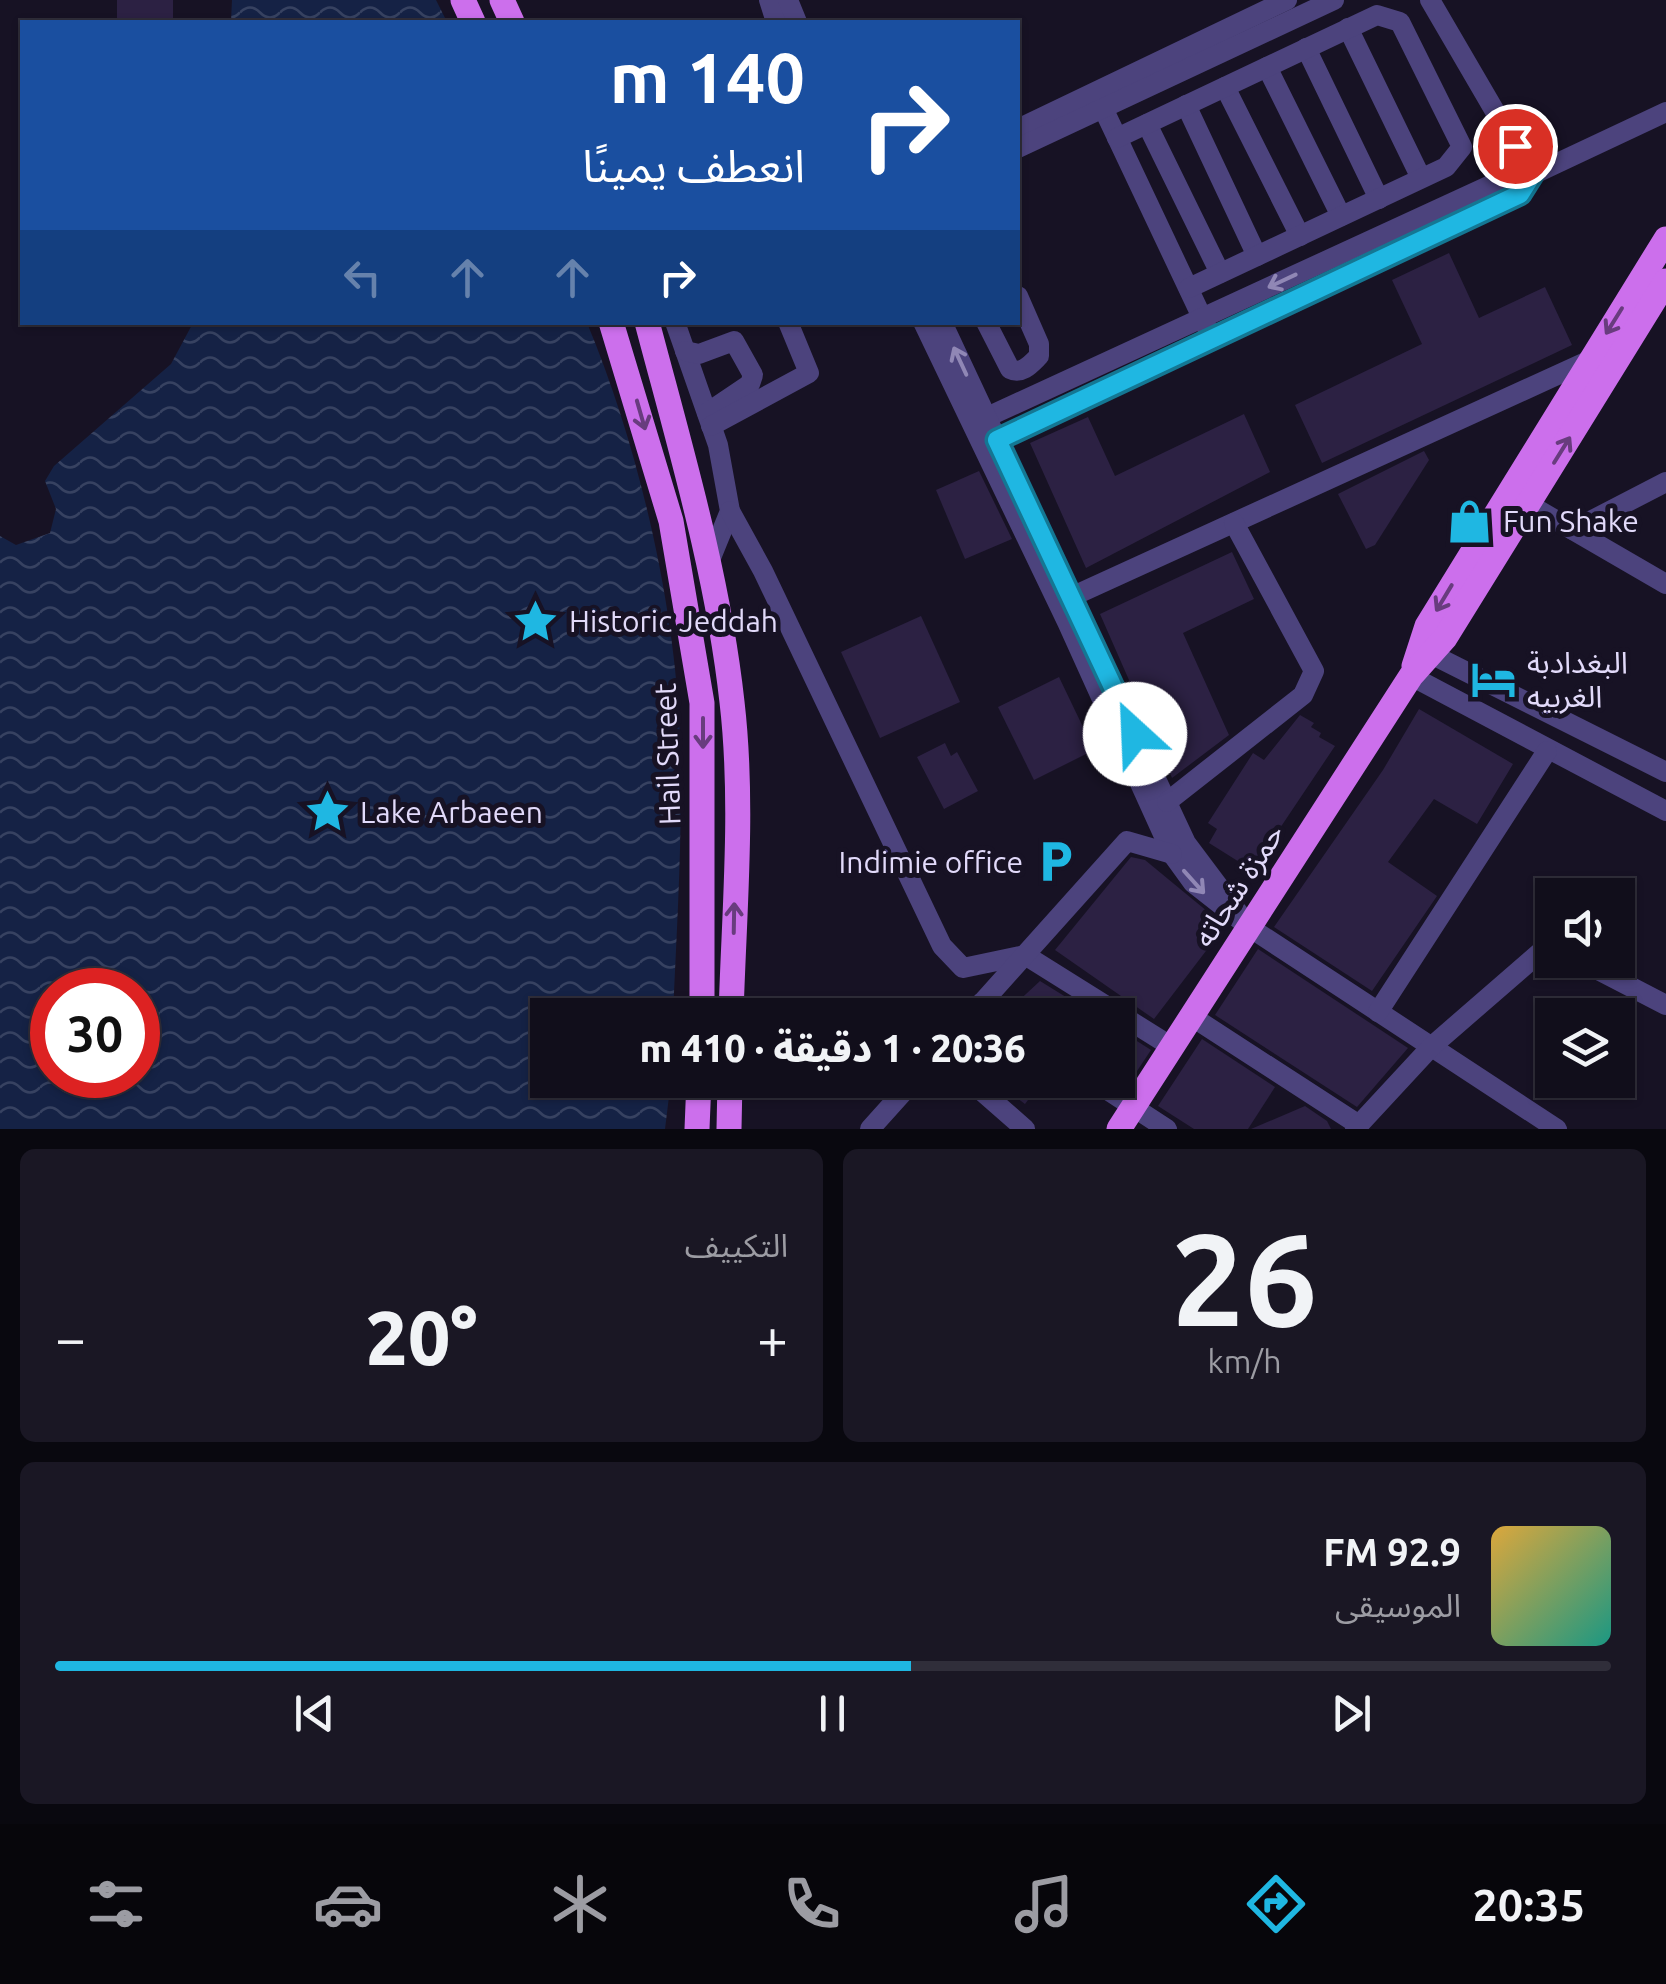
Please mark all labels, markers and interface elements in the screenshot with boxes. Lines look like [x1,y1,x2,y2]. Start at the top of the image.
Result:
text: 140 m [610,38,805,116]
icon: right [840,60,970,190]
pin [1473,104,1558,189]
icon: arrive [1488,119,1543,174]
text: انعطف يمينًا [582,140,805,191]
icon: left [335,250,390,305]
icon: ahead [440,250,495,305]
icon: ahead [545,250,600,305]
icon: right [650,250,705,305]
one-way arrow [1268,272,1298,291]
one-way arrow [1604,306,1625,335]
one-way arrow [950,347,969,377]
one-way arrow [633,399,651,431]
one-way arrow [1552,436,1572,464]
shop icon: Fun Shake [1446,497,1494,545]
place label: Fun Shake [1503,504,1639,538]
one-way arrow [1434,583,1454,612]
place icon: Historic Jeddah [512,597,560,645]
place label: Historic Jeddah [569,604,778,638]
place label: البغدادبة الغربيه [1527,645,1628,714]
hotel icon: البغدادبة الغربيه [1470,655,1518,703]
street label: Hail Street [648,682,686,826]
position arrow [1083,682,1187,786]
one-way arrow [694,716,712,749]
place icon: Lake Arbaeen [303,788,351,836]
place label: Lake Arbaeen [360,795,543,829]
street label: حمزة شحاته [1186,817,1291,953]
parking icon: Indimie office [1032,838,1080,886]
place label: Indimie office [839,845,1023,879]
one-way arrow [1182,868,1205,894]
map controls [1535,878,1635,1098]
button: sound [1535,878,1635,978]
one-way arrow [724,902,743,934]
speed limit sign: 30 [30,968,160,1098]
button: layers [1535,998,1635,1098]
text: 20:36 · 1 دقيقة · 410 m [639,1027,1026,1069]
text: 26 [1171,1205,1318,1351]
text: التكييف [685,1227,788,1263]
text: 20° [366,1295,477,1379]
text: − [55,1307,86,1368]
text: + [757,1307,788,1368]
text: km/h [1208,1343,1281,1379]
text: 92.9 FM [1323,1531,1461,1573]
text: الموسيقى [1335,1587,1461,1623]
icon: previous [287,1686,342,1741]
icon: pause [805,1686,860,1741]
icon: next [1324,1686,1379,1741]
icon: filters [81,1869,151,1939]
icon: car [313,1869,383,1939]
icon: climate [545,1869,615,1939]
icon: phone [777,1869,847,1939]
icon: music [1009,1869,1079,1939]
icon: directions [1241,1869,1311,1939]
text: 20:35 [1472,1879,1585,1930]

